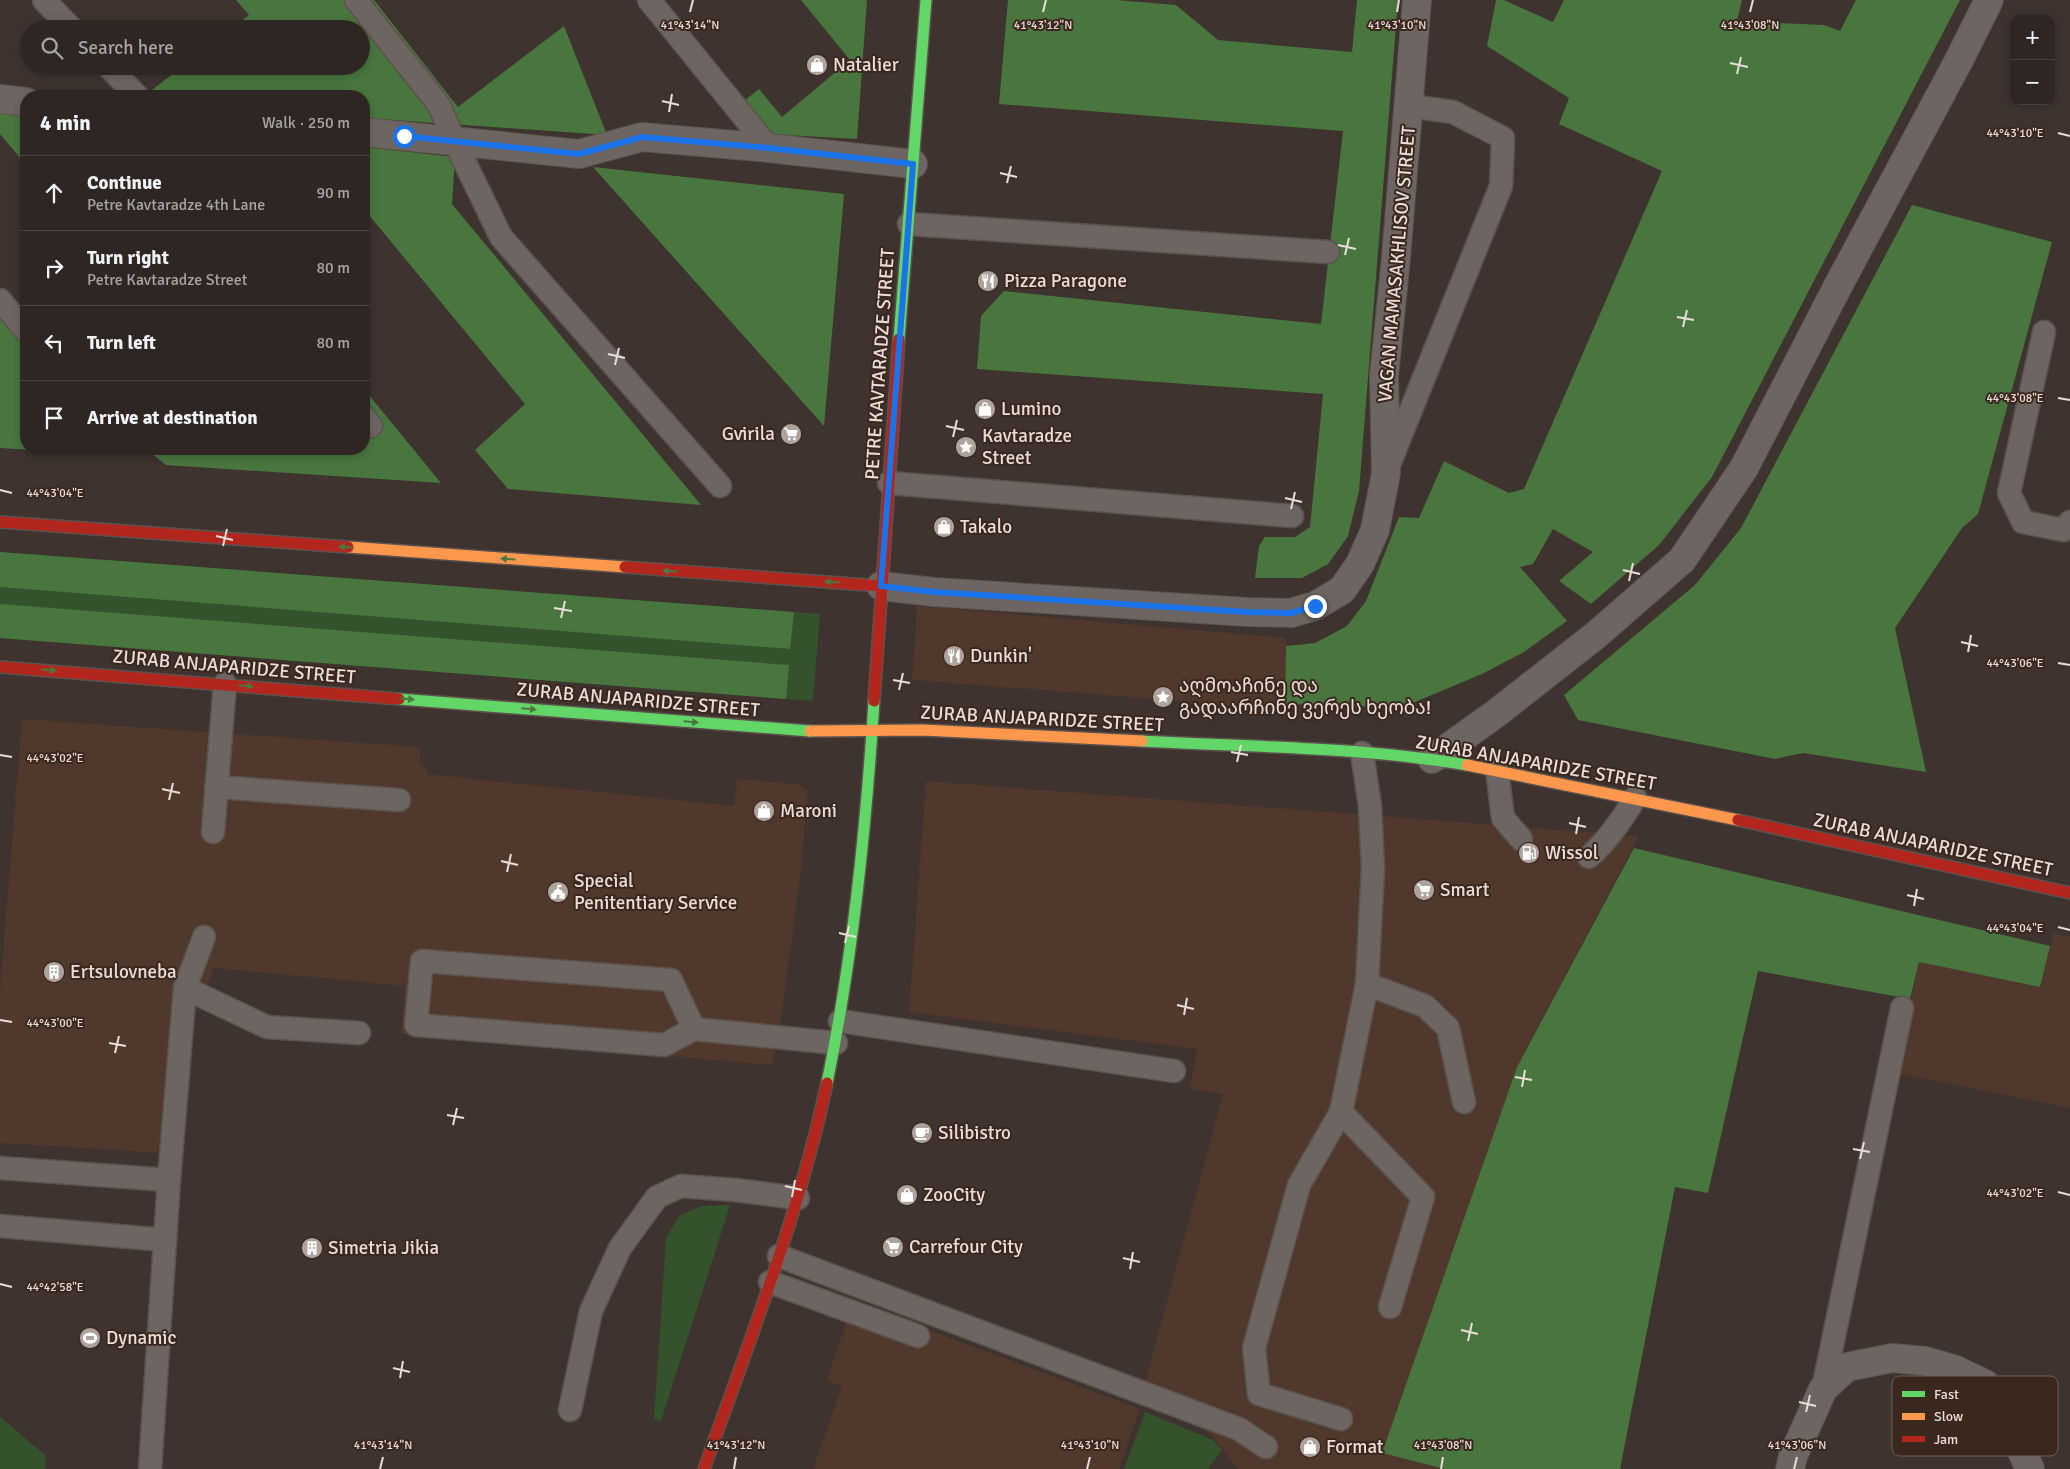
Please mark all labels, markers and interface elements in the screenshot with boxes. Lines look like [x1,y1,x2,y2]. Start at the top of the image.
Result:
map controls [2010,15,2055,105]
button: + [2010,15,2055,60]
text: 41°43'14"N [661,18,719,33]
text: 41°43'12"N [1014,18,1072,33]
text: 41°43'10"N [1368,18,1426,33]
text: 41°43'08"N [1721,18,1779,33]
search box [20,20,370,75]
icon: search [38,34,66,62]
text: Search here [78,36,174,60]
shop icon: Natalier [805,53,829,77]
place label: Natalier [833,53,899,77]
button: − [2010,60,2055,105]
text: 4 min [40,110,91,136]
text: Walk · 250 m [262,113,350,133]
street label: VAGAN MAMASAKHLISOV STREET [1373,124,1421,403]
route start [393,125,416,148]
text: 44°43'10"E [1986,126,2044,141]
text: Continue [87,171,162,195]
icon: ahead [40,179,68,207]
text: 90 m [316,183,350,203]
text: Petre Kavtaradze 4th Lane [87,195,265,215]
text: Turn right [87,246,169,270]
street label: PETRE KAVTARADZE STREET [860,247,900,481]
icon: right [40,254,68,282]
text: 80 m [316,258,350,278]
restaurant icon: Pizza Paragone [976,269,1000,293]
place label: Pizza Paragone [1004,269,1127,293]
text: Petre Kavtaradze Street [87,270,247,290]
icon: left [40,329,68,357]
text: Turn left [87,331,156,355]
text: 80 m [316,333,350,353]
text: 44°43'08"E [1986,391,2044,406]
shop icon: Lumino [973,397,997,421]
place label: Lumino [1001,397,1062,421]
icon: arrive [40,404,68,432]
text: Arrive at destination [87,406,258,430]
place label: Gvirila [722,422,775,446]
supermarket icon: Gvirila [779,422,803,446]
place label: Kavtaradze Street [982,424,1072,470]
place icon: Kavtaradze Street [954,435,978,459]
text: 44°43'04"E [26,486,84,501]
shop icon: Takalo [932,515,956,539]
place label: Takalo [960,515,1012,539]
one-way arrow [338,543,354,551]
one-way arrow [500,554,516,562]
one-way arrow [662,566,678,574]
one-way arrow [824,578,840,586]
route end [1304,595,1327,618]
street label: ZURAB ANJAPARIDZE STREET [111,644,357,690]
restaurant icon: Dunkin' [942,644,966,668]
place label: Dunkin' [970,644,1032,668]
text: 44°43'06"E [1986,656,2044,671]
one-way arrow [41,667,57,675]
place label: აღმოაჩინე და გადაარჩინე ვერეს ხეობა! [1179,674,1431,720]
street label: ZURAB ANJAPARIDZE STREET [515,677,761,723]
one-way arrow [238,682,254,690]
place icon: აღმოაჩინე და გადაარჩინე ვერეს ხეობა! [1151,685,1175,709]
one-way arrow [400,695,416,703]
street label: ZURAB ANJAPARIDZE STREET [920,701,1165,737]
one-way arrow [522,705,538,713]
one-way arrow [684,718,700,726]
street label: ZURAB ANJAPARIDZE STREET [1414,730,1659,796]
text: 44°43'02"E [26,751,84,766]
shop icon: Maroni [752,799,776,823]
place label: Maroni [780,799,837,823]
street label: ZURAB ANJAPARIDZE STREET [1811,808,2055,882]
fuel station icon: Wissol [1517,841,1541,865]
place label: Wissol [1545,841,1598,865]
place label: Special Penitentiary Service [574,869,737,915]
supermarket icon: Smart [1412,878,1436,902]
place label: Smart [1440,878,1490,902]
public building icon: Special Penitentiary Service [546,880,570,904]
text: 44°43'04"E [1986,921,2044,936]
building icon: Ertsulovneba [42,960,66,984]
place label: Ertsulovneba [70,960,177,984]
text: 44°43'00"E [26,1016,84,1031]
cafe icon: Silibistro [910,1121,934,1145]
place label: Silibistro [938,1121,1011,1145]
shop icon: ZooCity [895,1183,919,1207]
place label: ZooCity [923,1183,985,1207]
text: 44°43'02"E [1986,1186,2044,1201]
supermarket icon: Carrefour City [881,1235,905,1259]
place label: Carrefour City [909,1235,1023,1259]
building icon: Simetria Jikia [300,1236,324,1260]
place label: Simetria Jikia [328,1236,439,1260]
text: 44°42'58"E [26,1280,84,1295]
sports icon: Dynamic [78,1326,102,1350]
place label: Dynamic [106,1326,176,1350]
legend [1892,1376,2058,1456]
text: Fast [1934,1386,1959,1403]
text: Slow [1934,1408,1963,1425]
text: Jam [1934,1431,1958,1448]
shop icon: Format [1298,1435,1322,1459]
place label: Format [1326,1435,1384,1459]
text: 41°43'14"N [354,1438,412,1453]
text: 41°43'12"N [707,1438,765,1453]
text: 41°43'10"N [1061,1438,1119,1453]
text: 41°43'08"N [1414,1438,1472,1453]
text: 41°43'06"N [1768,1438,1826,1453]

